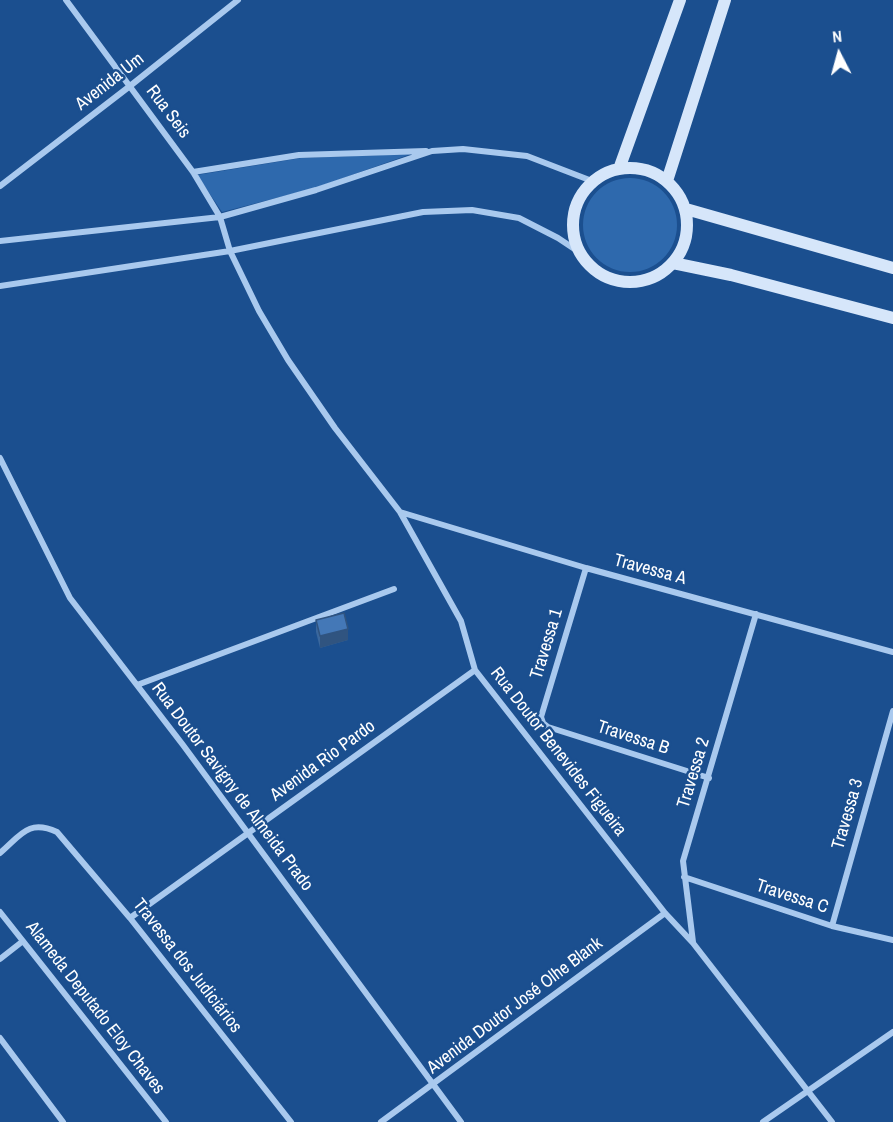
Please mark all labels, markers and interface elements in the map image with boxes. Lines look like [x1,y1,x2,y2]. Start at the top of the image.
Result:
north arrow [809,24,869,84]
text: N [831,25,843,48]
street label: Avenida Um [71,49,149,115]
street label: Rua Seis [141,81,195,143]
street label: Travessa A [611,550,689,590]
street label: Travessa 1 [526,606,568,682]
street label: Rua Doutor Benevides Figueira [485,663,631,841]
street label: Rua Doutor Savigny de Almeida Prado [147,679,317,895]
street label: Avenida Rio Pardo [266,716,380,806]
street label: Travessa B [594,716,672,760]
street label: Travessa 2 [673,735,715,811]
street label: Travessa 3 [828,776,868,852]
street label: Travessa C [753,875,831,919]
street label: Travessa dos Judiciários [128,895,246,1037]
street label: Alameda Deputado Eloy Chaves [21,917,169,1099]
street label: Avenida Doutor José Olhe Blank [423,933,607,1079]

